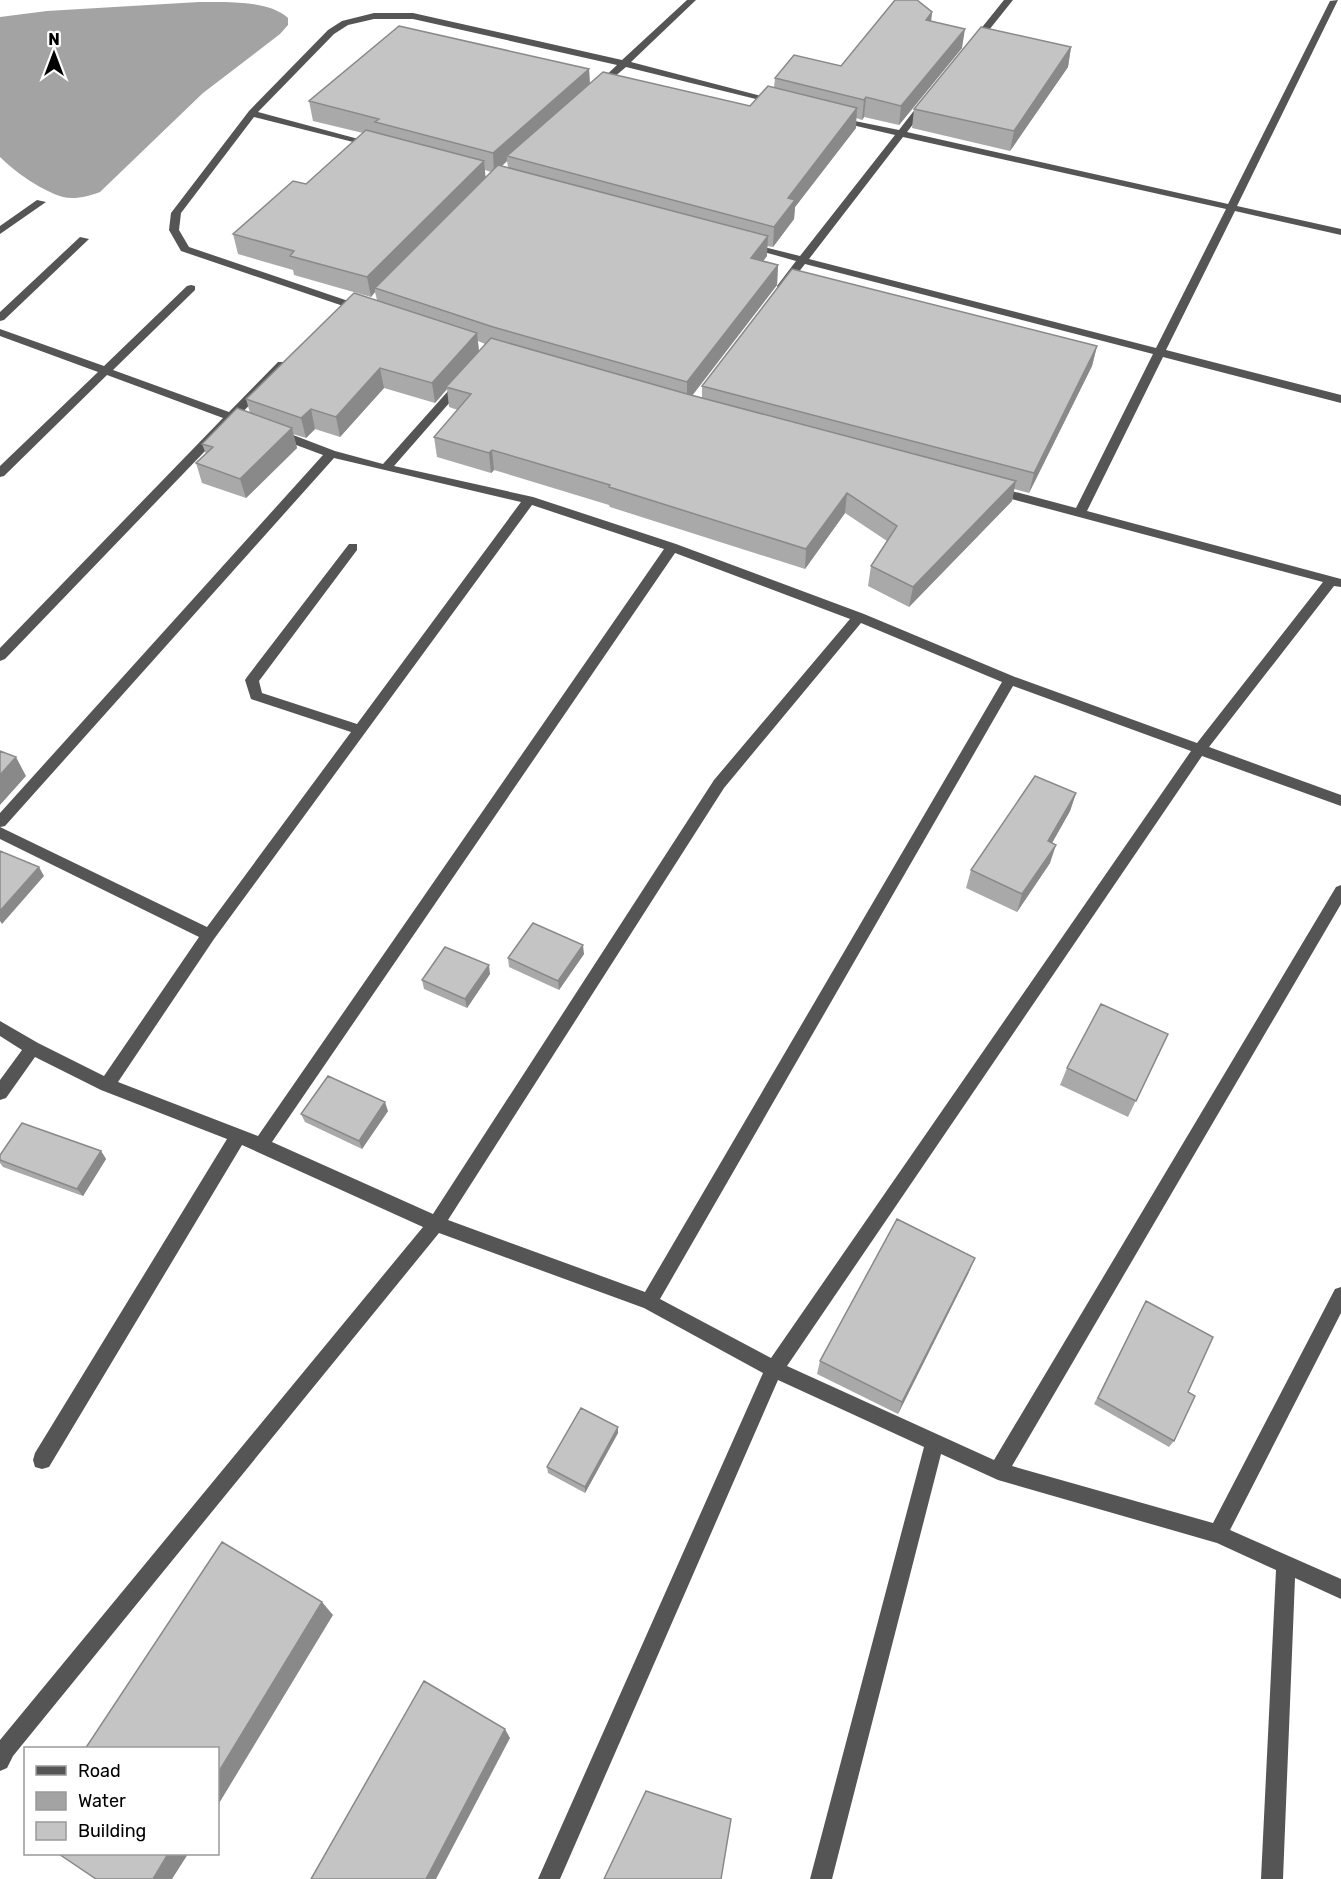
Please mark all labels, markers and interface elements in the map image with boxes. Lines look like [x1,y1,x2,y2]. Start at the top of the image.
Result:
north arrow [24,24,84,84]
text: N [48,30,60,49]
legend [24,1747,219,1855]
text: Road [78,1760,121,1782]
text: Water [78,1790,126,1812]
text: Building [78,1820,146,1842]

